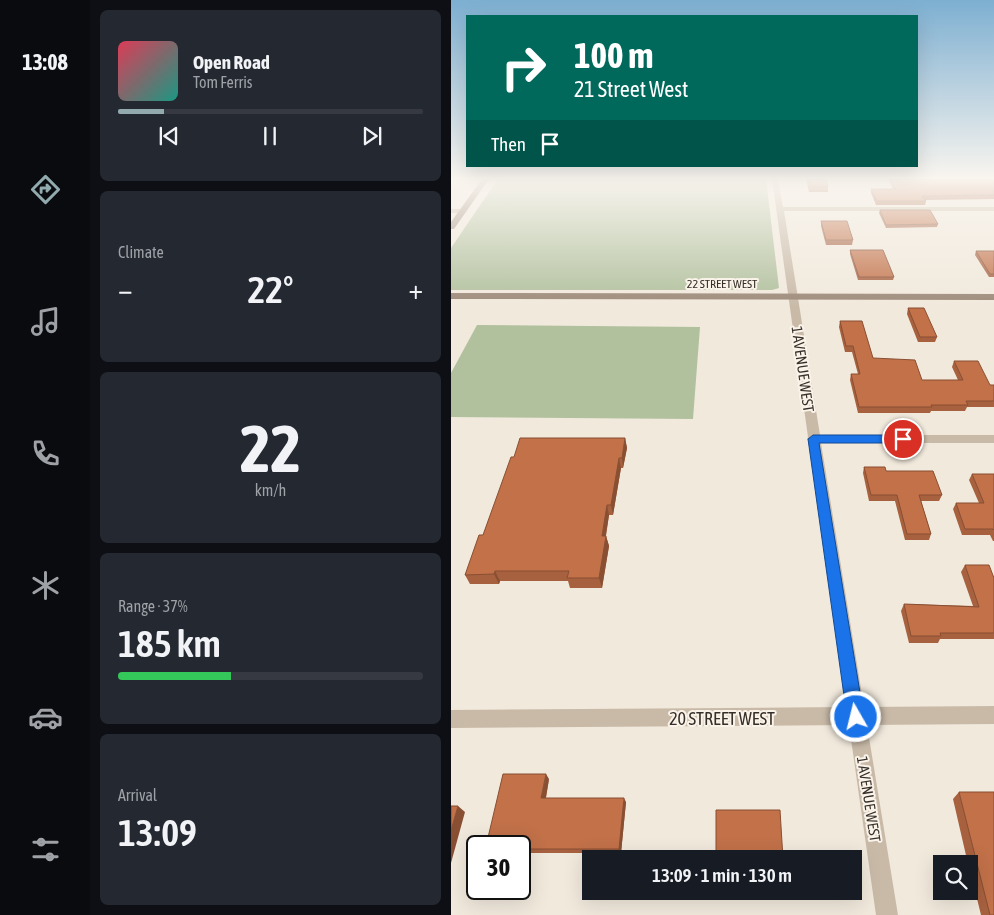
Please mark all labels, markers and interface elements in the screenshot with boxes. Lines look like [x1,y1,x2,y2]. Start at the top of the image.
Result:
icon: right [491,35,556,100]
text: 100 m [574,35,653,75]
text: 13:08 [22,49,68,75]
text: Open Road [193,51,270,73]
text: Tom Ferris [193,73,252,91]
text: 21 Street West [574,76,688,102]
icon: previous [155,122,183,150]
icon: pause [256,122,284,150]
icon: next [358,122,386,150]
icon: arrive [536,130,564,158]
text: Then [491,133,526,155]
icon: directions [28,172,63,207]
text: Climate [118,243,164,261]
text: 22° [247,268,294,311]
text: − [118,273,133,305]
text: + [408,273,423,305]
street label: 22 STREET WEST [687,277,758,291]
icon: music [28,304,63,339]
street label: 1 AVENUE WEST [789,325,817,413]
text: 22 [240,411,301,486]
pin [882,418,924,460]
icon: arrive [889,425,917,453]
icon: phone [28,436,63,471]
text: km/h [255,481,286,499]
icon: climate [28,568,63,603]
text: Range · 37% [118,597,188,615]
text: 185 km [118,622,221,665]
position arrow [829,690,881,742]
icon: car [28,700,63,735]
street label: 20 STREET WEST [669,708,775,729]
street label: 1 AVENUE WEST [854,755,884,843]
text: Arrival [118,786,157,804]
text: 13:09 [118,811,197,854]
icon: filters [28,832,63,867]
speed limit sign: 30 [466,835,531,900]
map controls [933,855,978,900]
button: search [933,855,978,900]
text: 13:09 · 1 min · 130 m [652,864,792,886]

